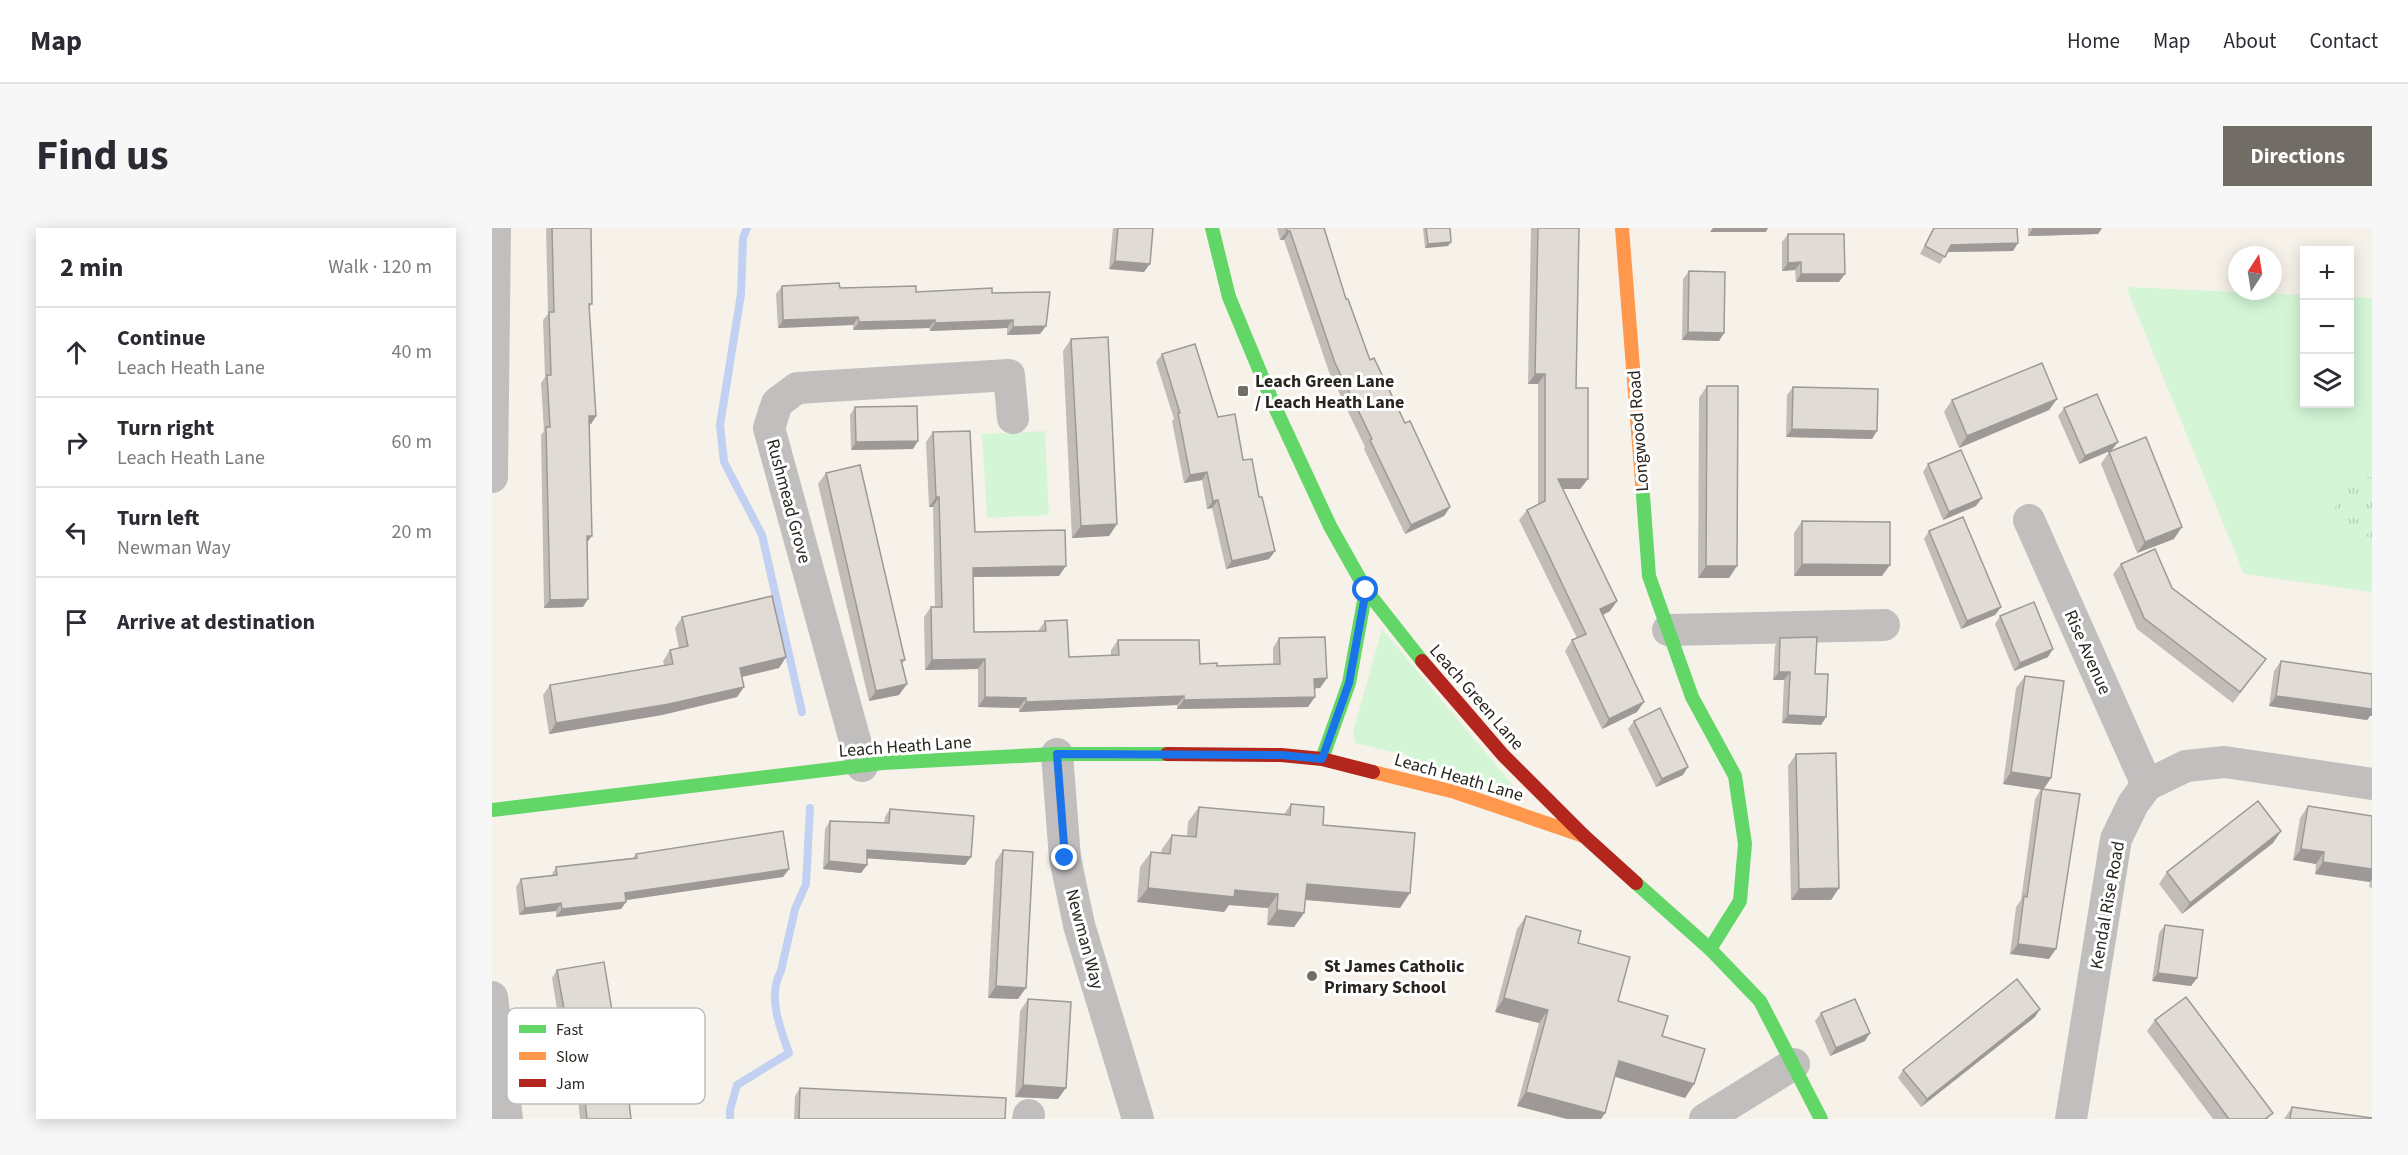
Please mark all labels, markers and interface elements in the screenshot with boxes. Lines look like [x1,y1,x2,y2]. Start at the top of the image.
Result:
text: Map [30,21,82,61]
text: Home [2067,26,2120,56]
text: Map [2153,26,2191,56]
text: About [2224,26,2276,56]
text: Contact [2309,26,2378,56]
text: Find us [36,126,169,186]
button: Directions [2223,126,2372,186]
north arrow [2228,246,2282,300]
map controls [2300,246,2354,408]
button: + [2300,246,2354,300]
text: 2 min [60,249,123,286]
text: Walk · 120 m [328,253,432,281]
button: − [2300,300,2354,354]
text: Continue [117,322,206,354]
icon: ahead [60,336,93,369]
text: 40 m [392,338,432,366]
text: Leach Heath Lane [117,354,265,382]
button: layers [2300,354,2354,408]
place label: Leach Green Lane / Leach Heath Lane [1255,369,1404,415]
street label: Longwood Road [1622,369,1655,493]
marker: Leach Green Lane / Leach Heath Lane [1236,384,1250,398]
text: Turn right [117,412,214,444]
icon: right [60,426,93,459]
text: 60 m [392,428,432,456]
street label: Rushmead Grove [760,436,817,566]
text: Leach Heath Lane [117,444,265,472]
text: Turn left [117,502,199,534]
icon: left [60,516,93,549]
text: 20 m [392,518,432,546]
text: Newman Way [117,534,231,562]
route start [1352,576,1378,602]
icon: arrive [60,606,93,639]
text: Arrive at destination [117,606,315,638]
street label: Rise Avenue [2058,606,2117,699]
street label: Leach Green Lane [1424,639,1530,756]
street label: Leach Heath Lane [838,729,972,764]
street label: Leach Heath Lane [1391,747,1526,808]
street label: Kendal Rise Road [2084,839,2131,971]
route end [1051,844,1077,870]
street label: Newman Way [1059,886,1110,992]
place label: St James Catholic Primary School [1324,954,1465,1000]
marker: St James Catholic Primary School [1305,969,1319,983]
legend [507,1008,705,1104]
text: Fast [556,1019,584,1041]
text: Slow [556,1046,589,1068]
text: Jam [556,1073,585,1095]

